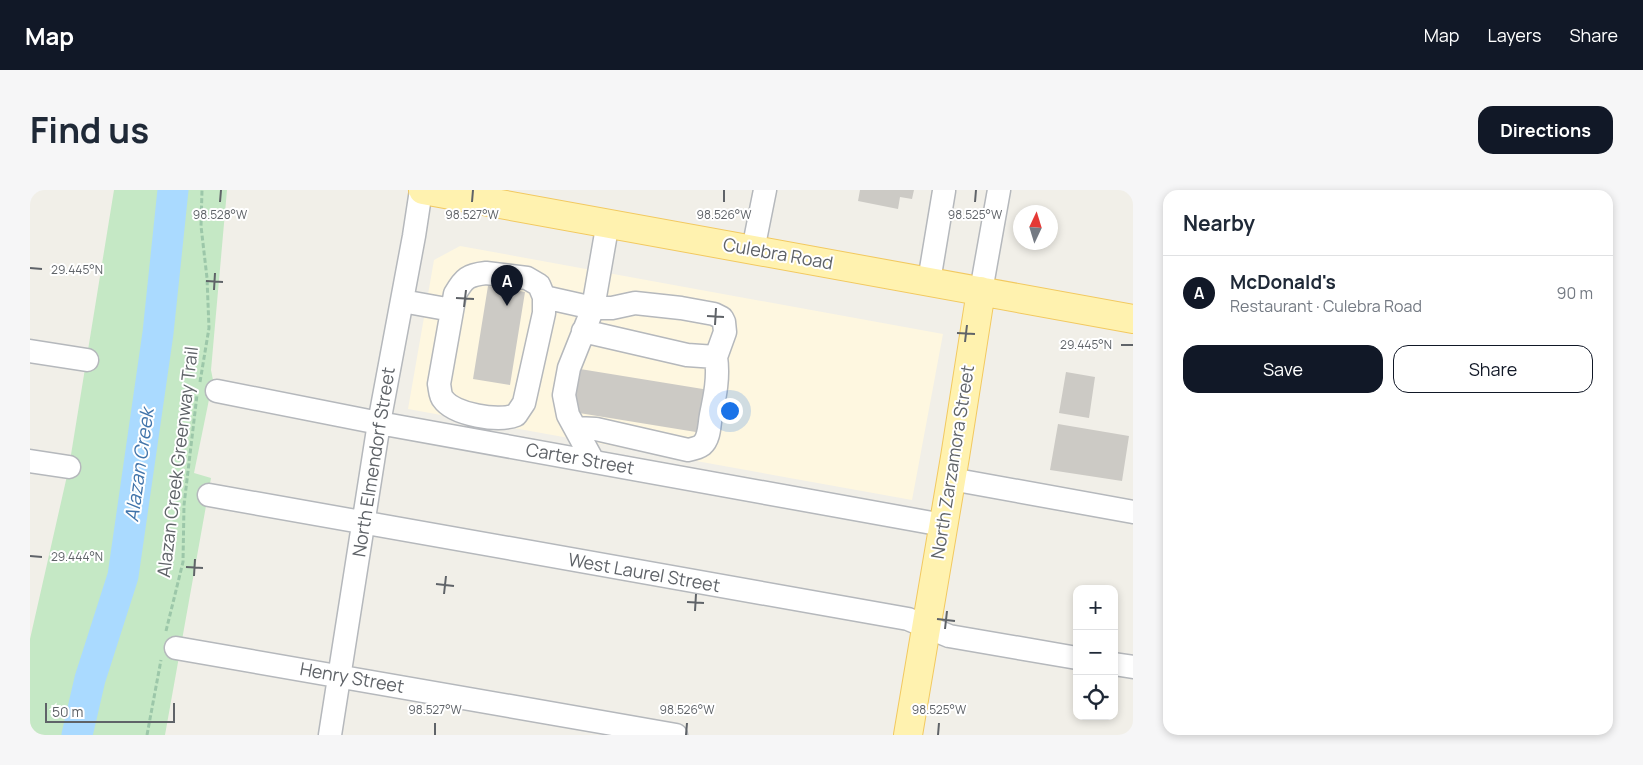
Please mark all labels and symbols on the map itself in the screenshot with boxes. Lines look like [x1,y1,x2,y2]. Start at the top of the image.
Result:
north arrow [1013,205,1058,250]
text: 98.528°W [193,206,248,223]
text: 98.527°W [445,206,500,223]
text: 98.526°W [697,206,752,223]
text: 98.525°W [948,206,1003,223]
street label: Culebra Road [721,232,835,275]
text: 29.445°N [51,261,103,278]
pin: A [491,265,523,306]
text: 29.445°N [1060,336,1112,353]
street label: Alazan Creek Greenway Trail [151,345,203,579]
street label: North Zarzamora Street [925,363,979,560]
street label: North Elmendorf Street [346,365,400,559]
your location [717,398,743,424]
water label: Alazan Creek [118,404,160,523]
street label: Carter Street [524,437,636,479]
street label: West Laurel Street [566,547,722,597]
text: 29.444°N [51,548,103,565]
street label: Henry Street [298,656,406,698]
scale bar [45,700,175,723]
text: 98.527°W [408,701,463,718]
text: 98.526°W [660,701,715,718]
text: 98.525°W [912,701,967,718]

